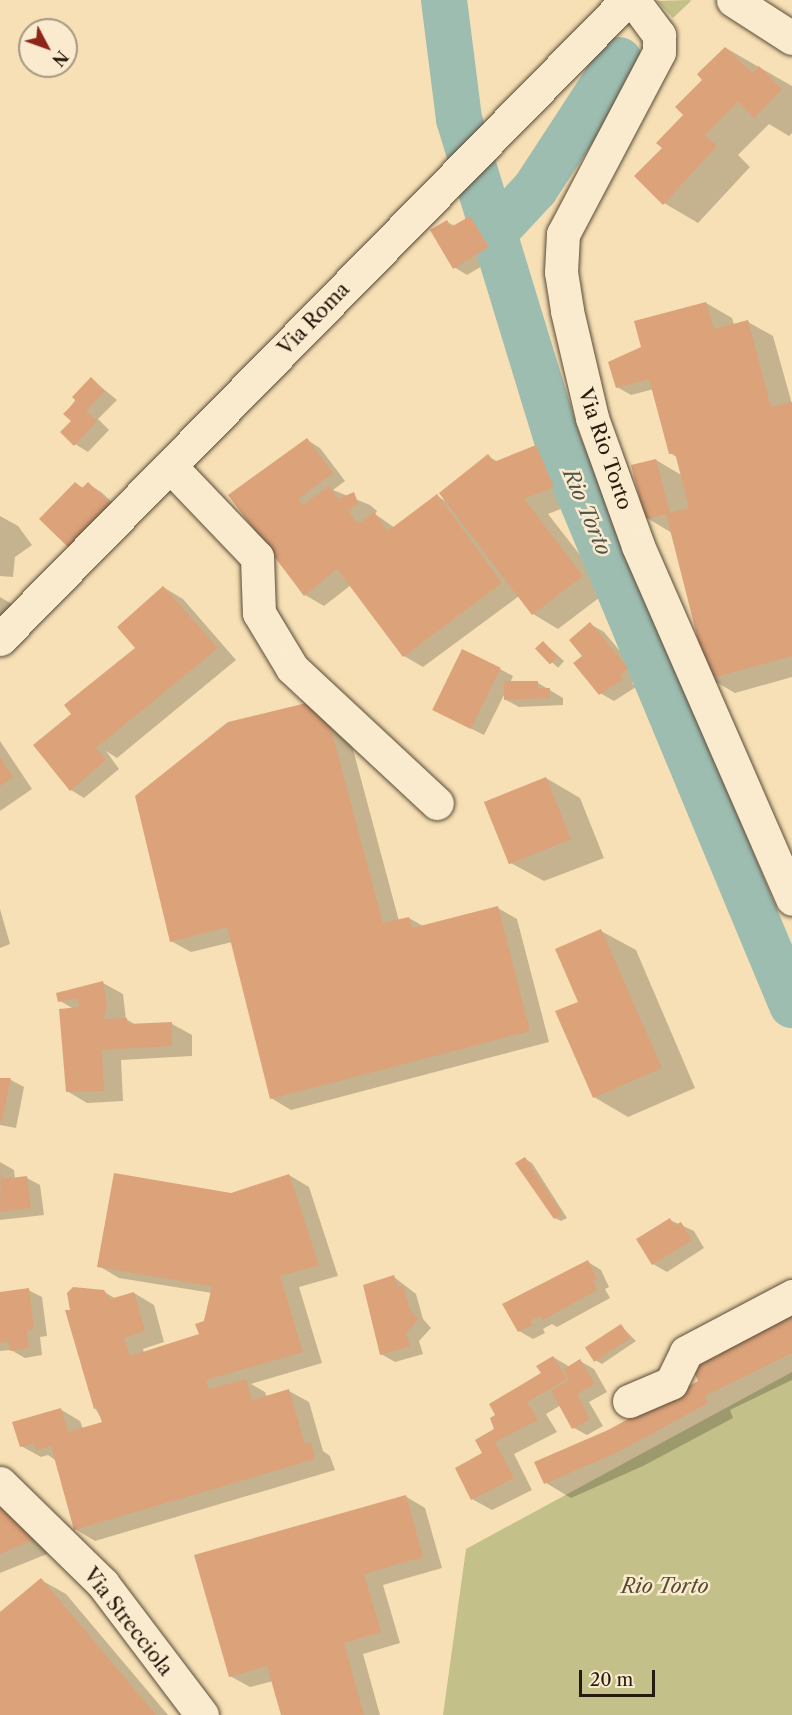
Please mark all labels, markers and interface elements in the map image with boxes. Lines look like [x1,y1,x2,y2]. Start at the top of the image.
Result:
north arrow [18,18,78,78]
text: N [48,47,72,70]
street label: Via Roma [273,277,355,361]
street label: Via Rio Torto [573,385,637,513]
water label: Rio Torto [557,465,617,559]
street label: Via Strecciola [78,1563,178,1681]
park label: Rio Torto [621,1574,709,1598]
scale bar [582,1658,658,1696]
text: 20 m [590,1669,633,1691]

